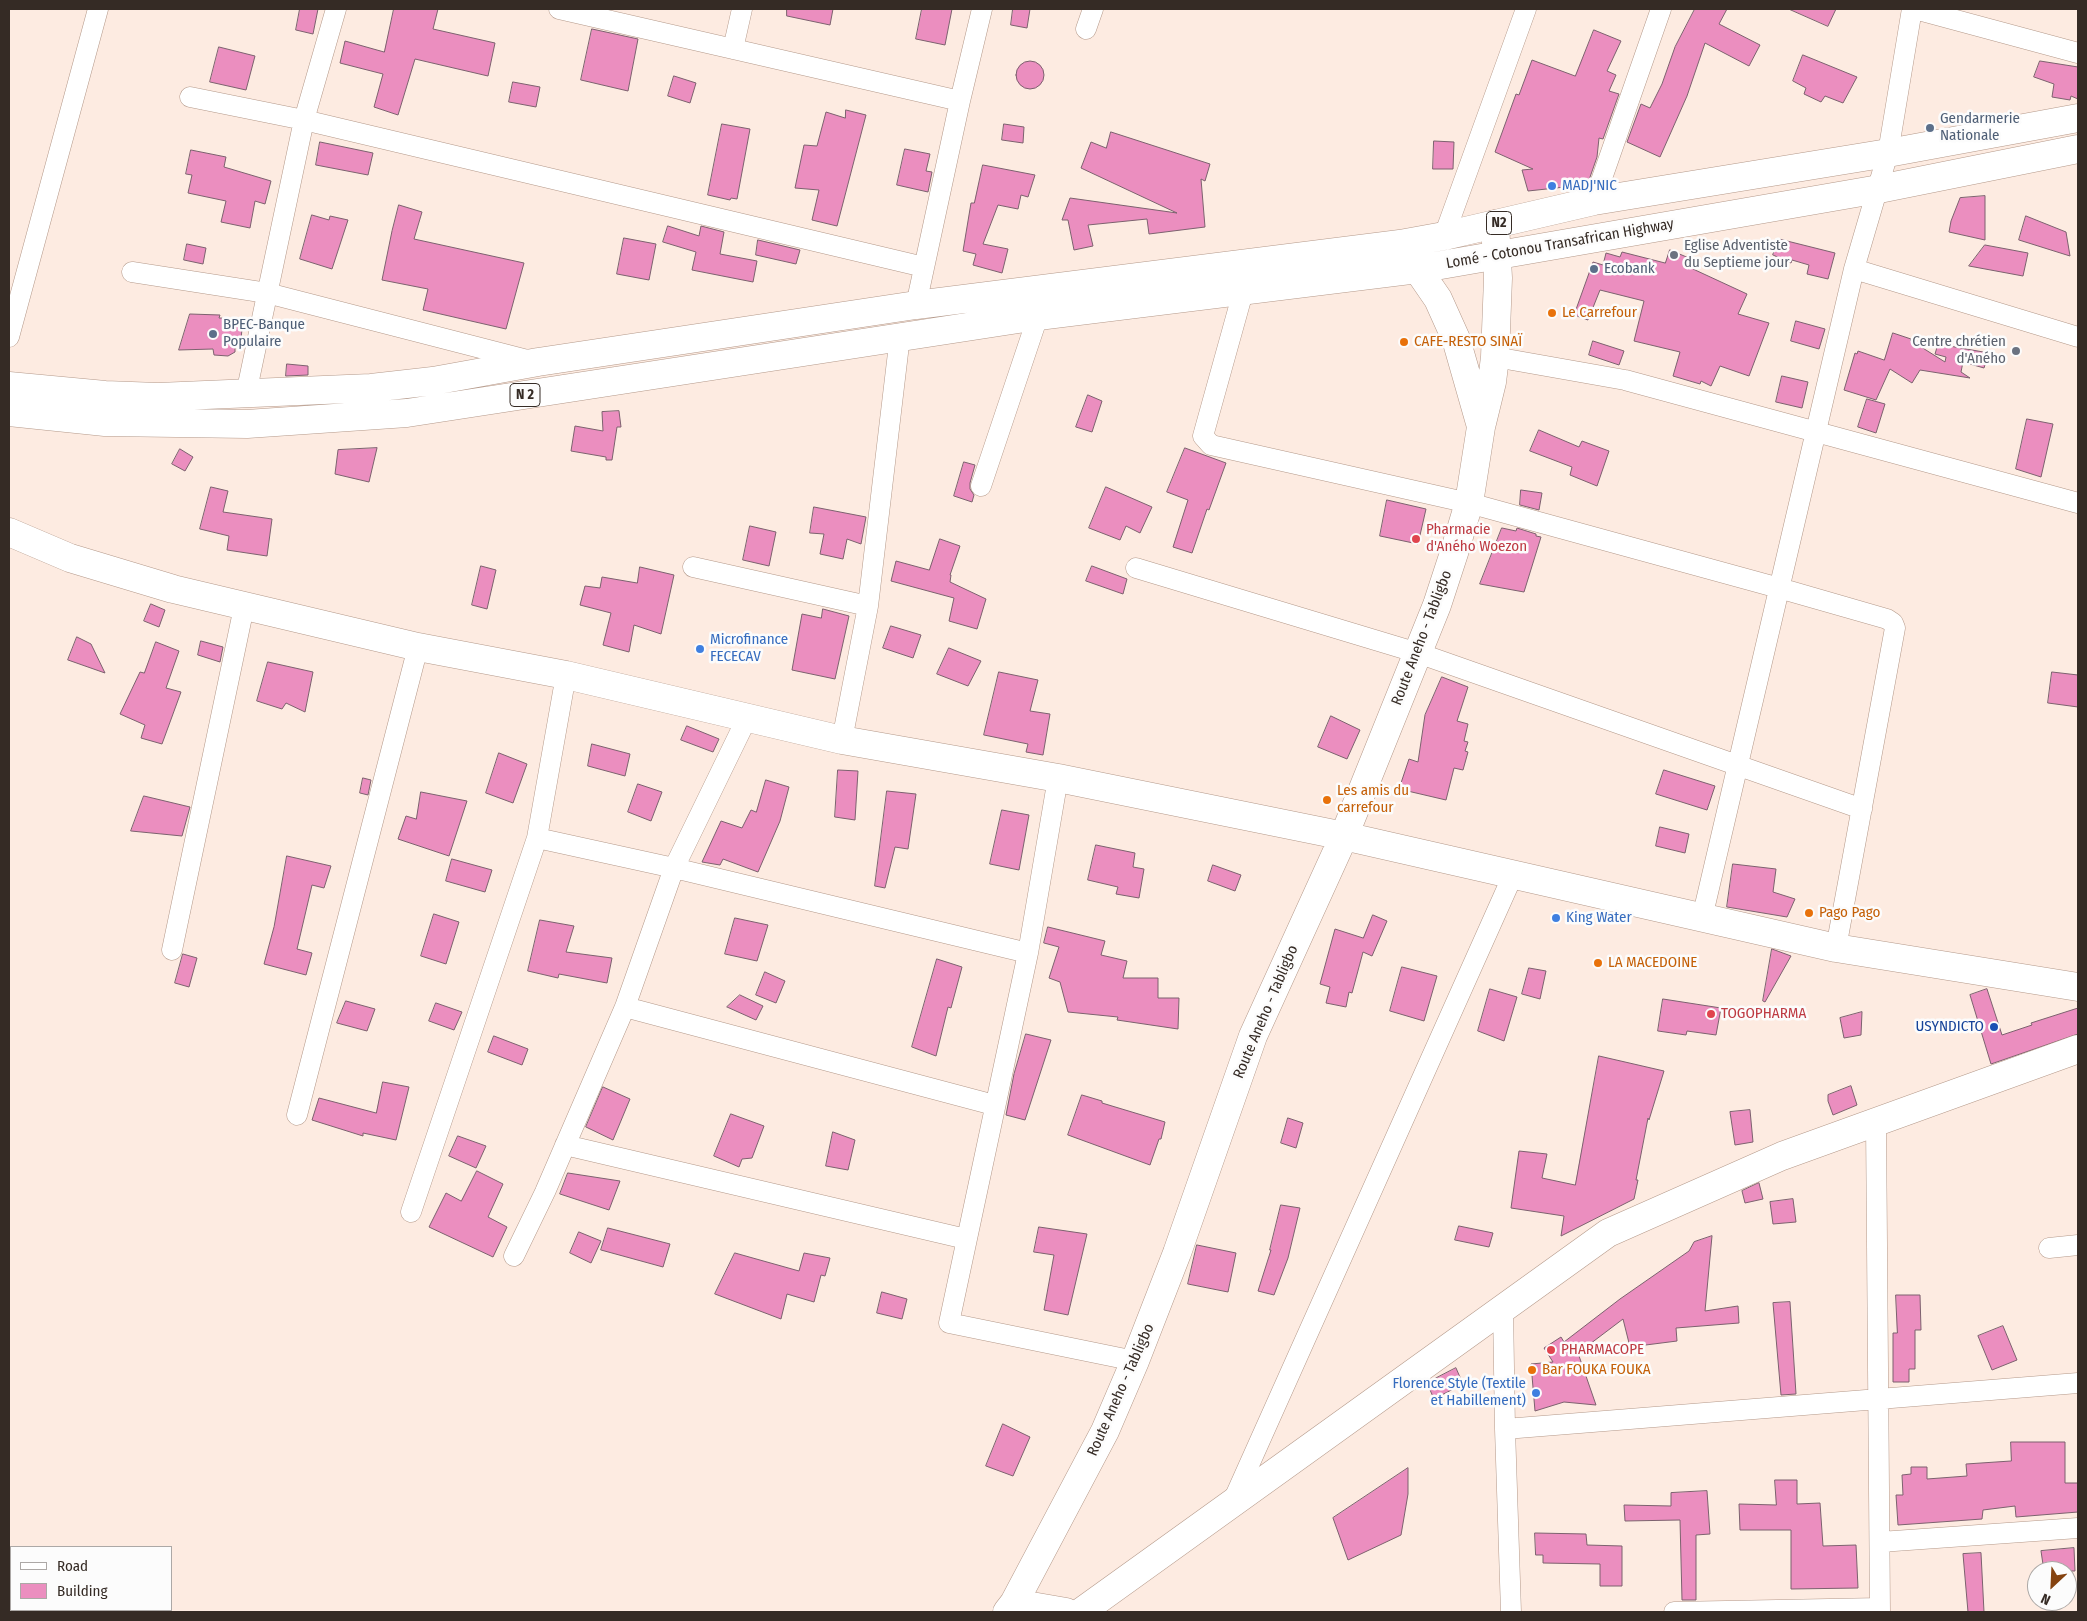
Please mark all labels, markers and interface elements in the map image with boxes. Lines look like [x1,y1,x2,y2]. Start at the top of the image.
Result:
place label: Gendarmerie Nationale [1940,110,2020,145]
marker: Gendarmerie Nationale [1924,122,1936,134]
place label: MADJ'NIC [1562,177,1617,195]
marker: MADJ'NIC [1546,180,1558,192]
road number: N2 [1486,212,1512,234]
street label: Lomé - Cotonou Transafrican Highway [1445,215,1675,273]
place label: Eglise Adventiste du Septieme jour [1684,237,1790,272]
marker: Eglise Adventiste du Septieme jour [1668,249,1680,261]
place label: Ecobank [1604,260,1655,278]
marker: Ecobank [1588,263,1600,275]
place label: Le Carrefour [1562,304,1637,322]
marker: Le Carrefour [1546,307,1558,319]
place label: BPEC-Banque Populaire [223,316,305,351]
marker: BPEC-Banque Populaire [207,328,219,340]
place label: CAFE-RESTO SINAÏ [1414,333,1522,351]
place label: Centre chrétien d'Aného [1912,333,2006,368]
marker: CAFE-RESTO SINAÏ [1398,336,1410,348]
marker: Centre chrétien d'Aného [2010,345,2022,357]
road number: N 2 [510,384,540,406]
place label: Pharmacie d'Aného Woezon [1426,521,1527,556]
marker: Pharmacie d'Aného Woezon [1410,533,1422,545]
street label: Route Aneho - Tabligbo [1388,568,1456,708]
place label: Microfinance FECECAV [710,631,788,666]
marker: Microfinance FECECAV [694,643,706,655]
place label: Les amis du carrefour [1337,782,1409,817]
marker: Les amis du carrefour [1321,794,1333,806]
place label: Pago Pago [1819,904,1880,922]
marker: Pago Pago [1803,907,1815,919]
place label: King Water [1566,909,1632,927]
marker: King Water [1550,912,1562,924]
street label: Route Aneho - Tabligbo [1230,943,1302,1081]
place label: LA MACEDOINE [1608,954,1697,972]
marker: LA MACEDOINE [1592,957,1604,969]
place label: TOGOPHARMA [1721,1005,1806,1023]
marker: TOGOPHARMA [1705,1008,1717,1020]
place label: USYNDICTO [1916,1018,1984,1036]
marker: USYNDICTO [1988,1021,2000,1033]
street label: Route Aneho - Tabligbo [1084,1321,1158,1459]
place label: PHARMACOPE [1561,1341,1644,1359]
marker: PHARMACOPE [1545,1344,1557,1356]
place label: Bar FOUKA FOUKA [1542,1361,1651,1379]
marker: Bar FOUKA FOUKA [1526,1364,1538,1376]
place label: Florence Style (Textile et Habillement) [1392,1375,1526,1410]
marker: Florence Style (Textile et Habillement) [1530,1387,1542,1399]
legend [10,1546,172,1611]
text: Road [57,1557,88,1575]
north arrow [2027,1561,2077,1611]
text: Building [57,1582,108,1600]
text: N [2038,1590,2053,1609]

